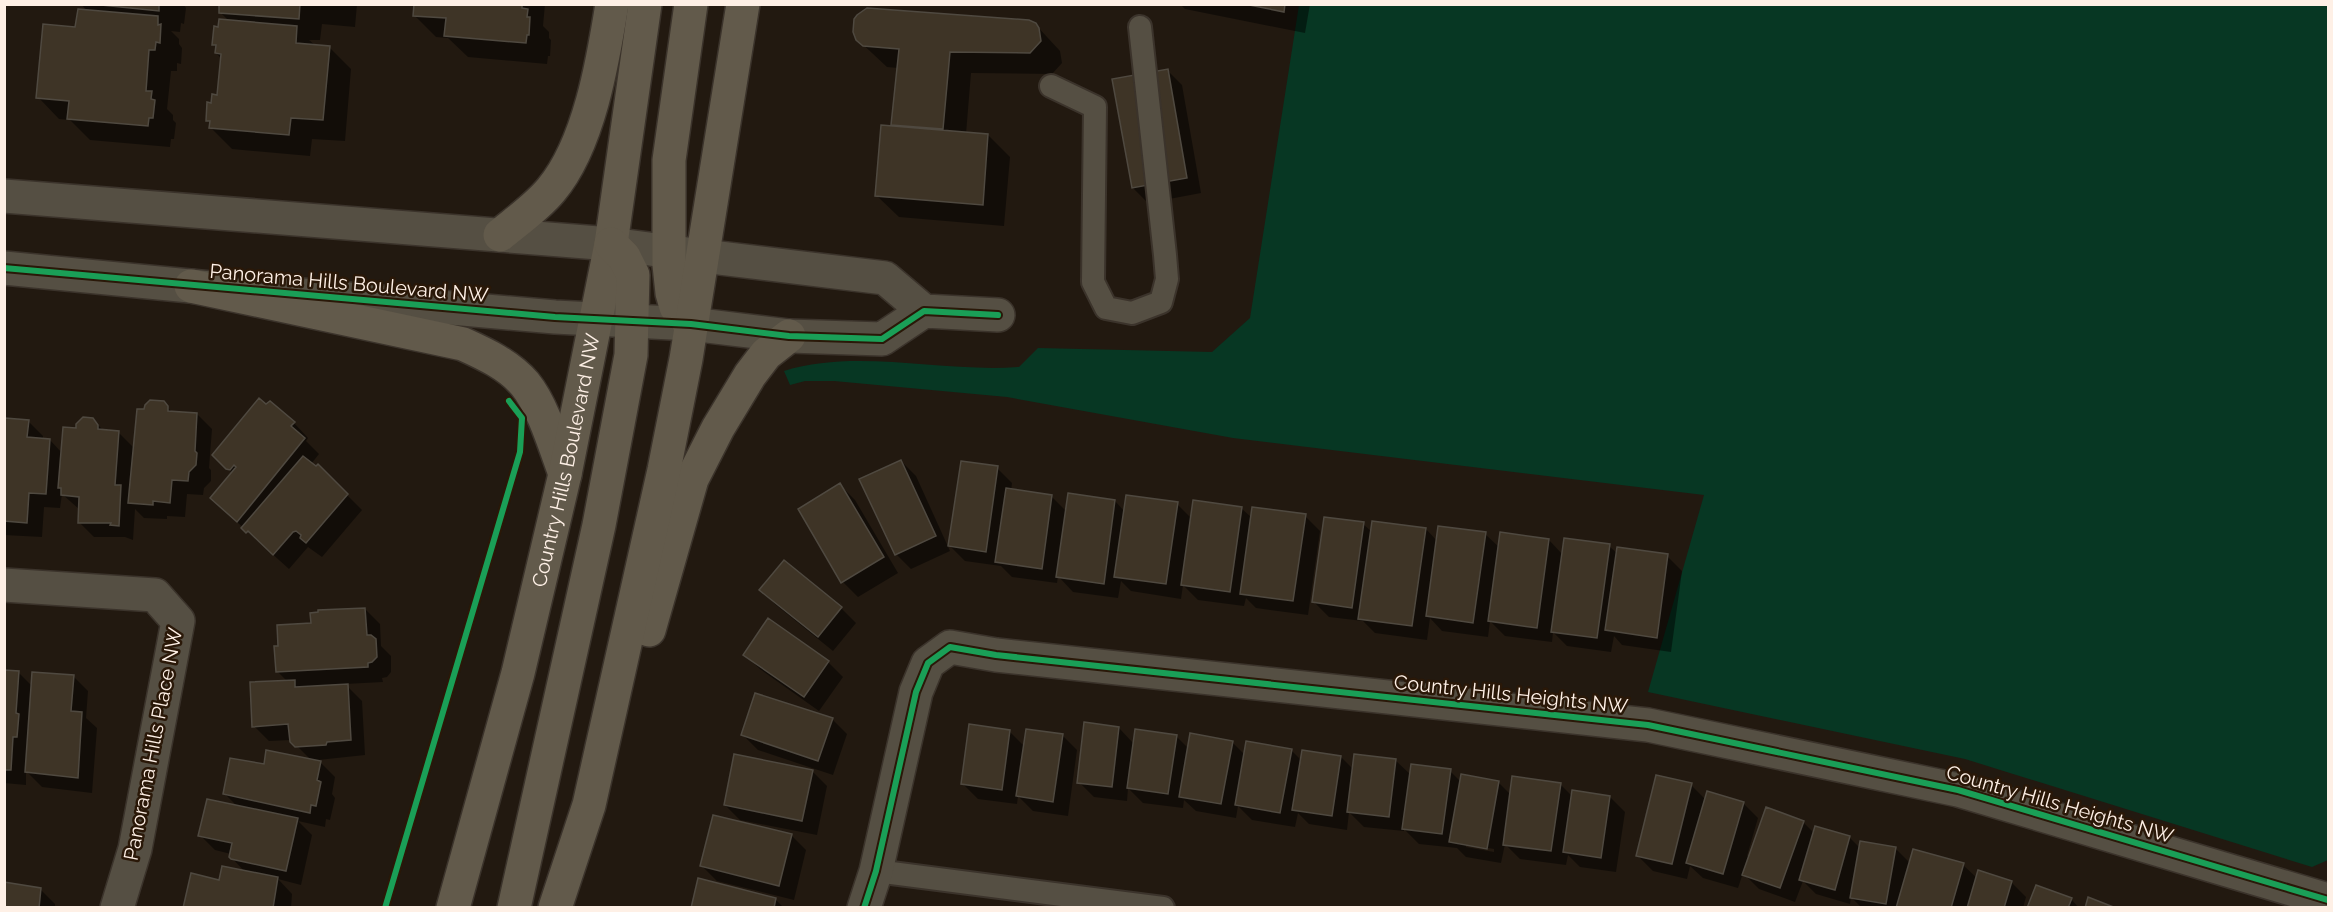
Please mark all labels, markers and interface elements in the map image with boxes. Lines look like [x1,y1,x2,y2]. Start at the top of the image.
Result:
street label: Panorama Hills Boulevard NW [209,259,489,307]
street label: Country Hills Boulevard NW [527,331,605,590]
street label: Panorama Hills Place NW [119,625,187,862]
street label: Country Hills Heights NW [1393,670,1629,718]
street label: Country Hills Heights NW [1944,760,2177,848]

